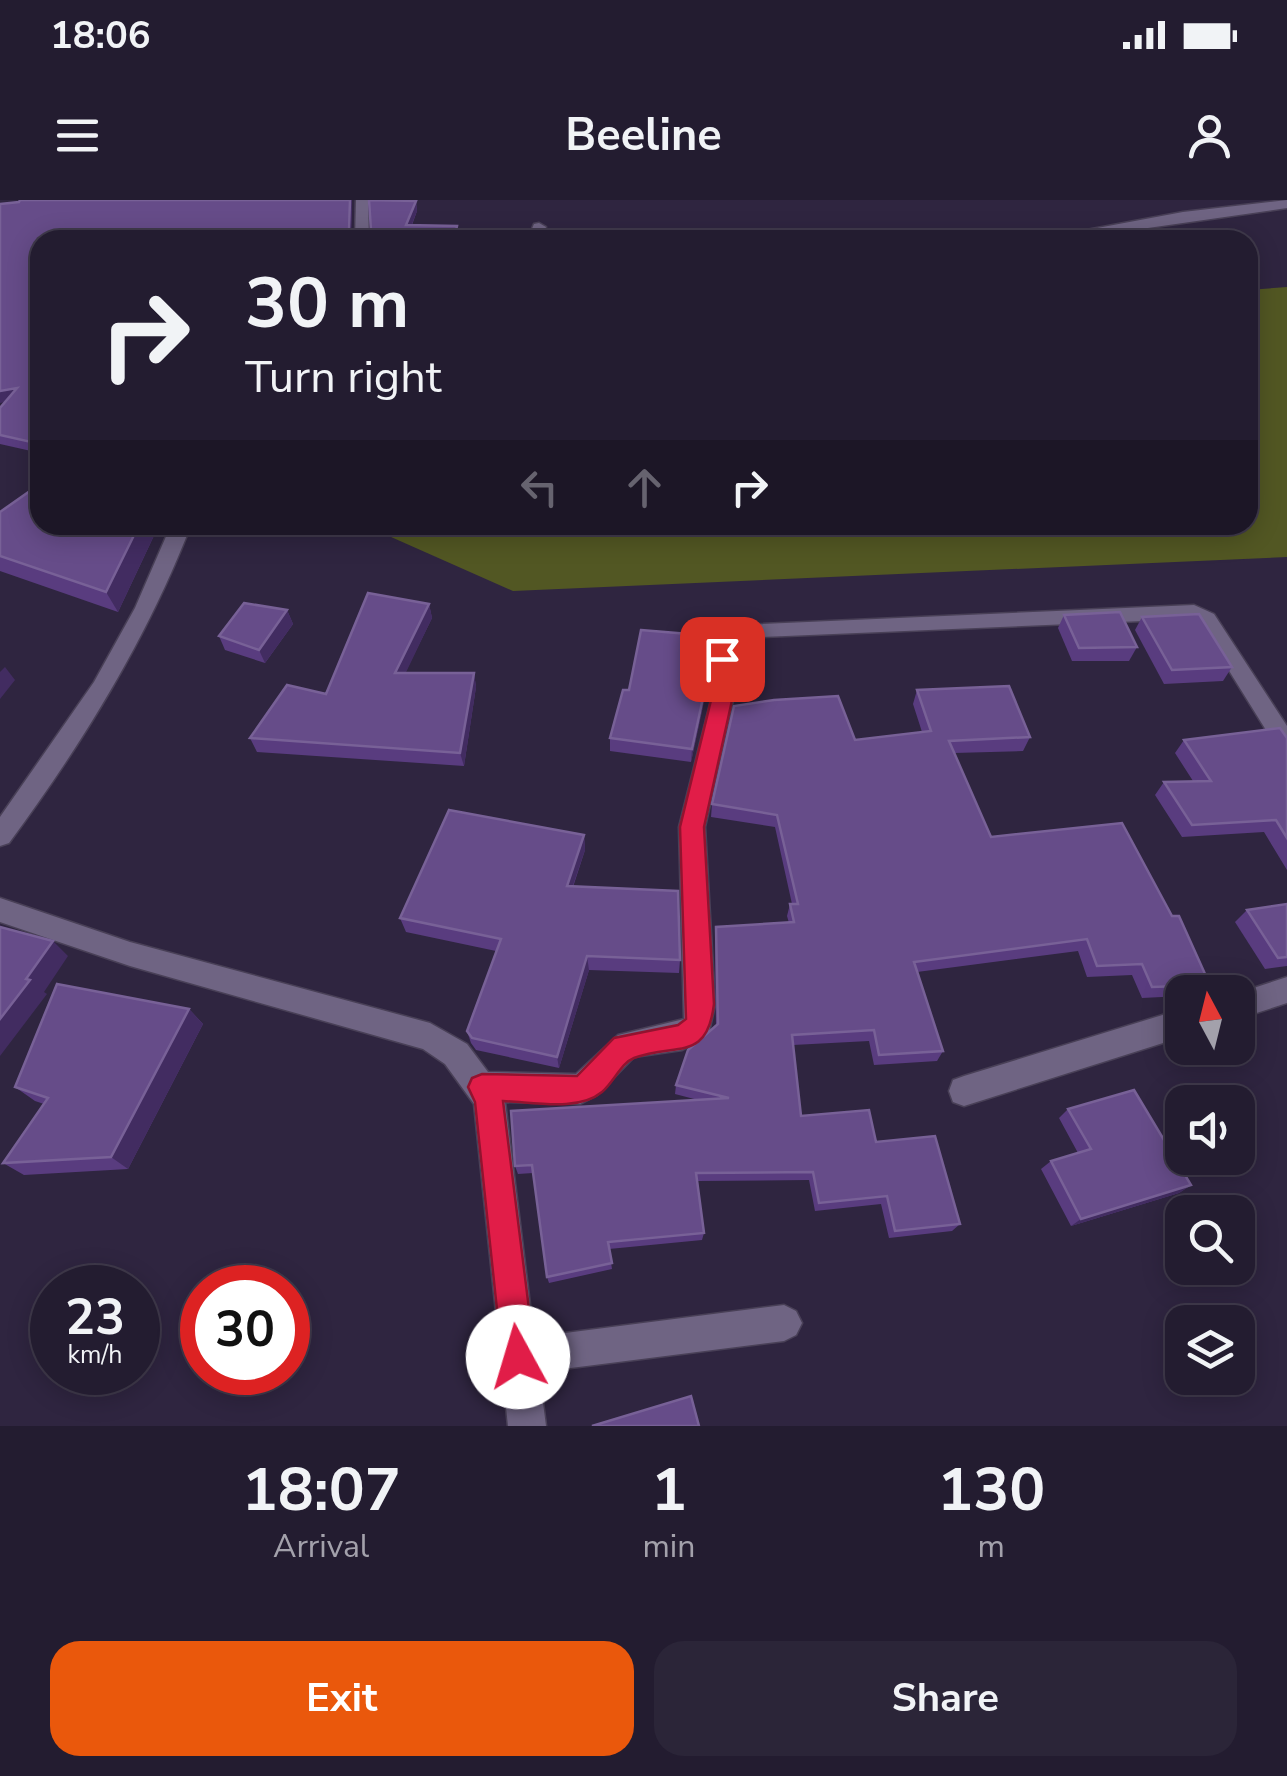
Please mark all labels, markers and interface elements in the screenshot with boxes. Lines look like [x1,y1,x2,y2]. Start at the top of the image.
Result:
text: 18:06 [50,10,151,61]
text: Beeline [565,105,722,166]
icon: menu [50,108,105,163]
icon: person [1182,108,1237,163]
text: 30 m [245,256,409,352]
icon: right [80,270,210,400]
text: Turn right [245,347,442,408]
icon: left [512,460,567,515]
icon: ahead [617,460,672,515]
icon: right [722,460,777,515]
pin [680,617,765,702]
icon: arrive [695,632,750,687]
north arrow [1165,975,1255,1065]
map controls [1165,975,1255,1395]
button: sound [1165,1085,1255,1175]
button: search [1165,1195,1255,1285]
speed limit sign: 30 [180,1265,310,1395]
text: 23 [65,1283,125,1352]
position arrow [466,1305,570,1409]
button: layers [1165,1305,1255,1395]
text: km/h [67,1338,123,1372]
text: 18:07 [242,1449,401,1531]
text: 1 [651,1449,687,1531]
text: 130 [937,1449,1045,1531]
text: Arrival [273,1525,369,1568]
text: min [642,1525,695,1568]
text: m [977,1525,1005,1568]
button: Exit [50,1641,634,1756]
button: Share [654,1641,1237,1756]

